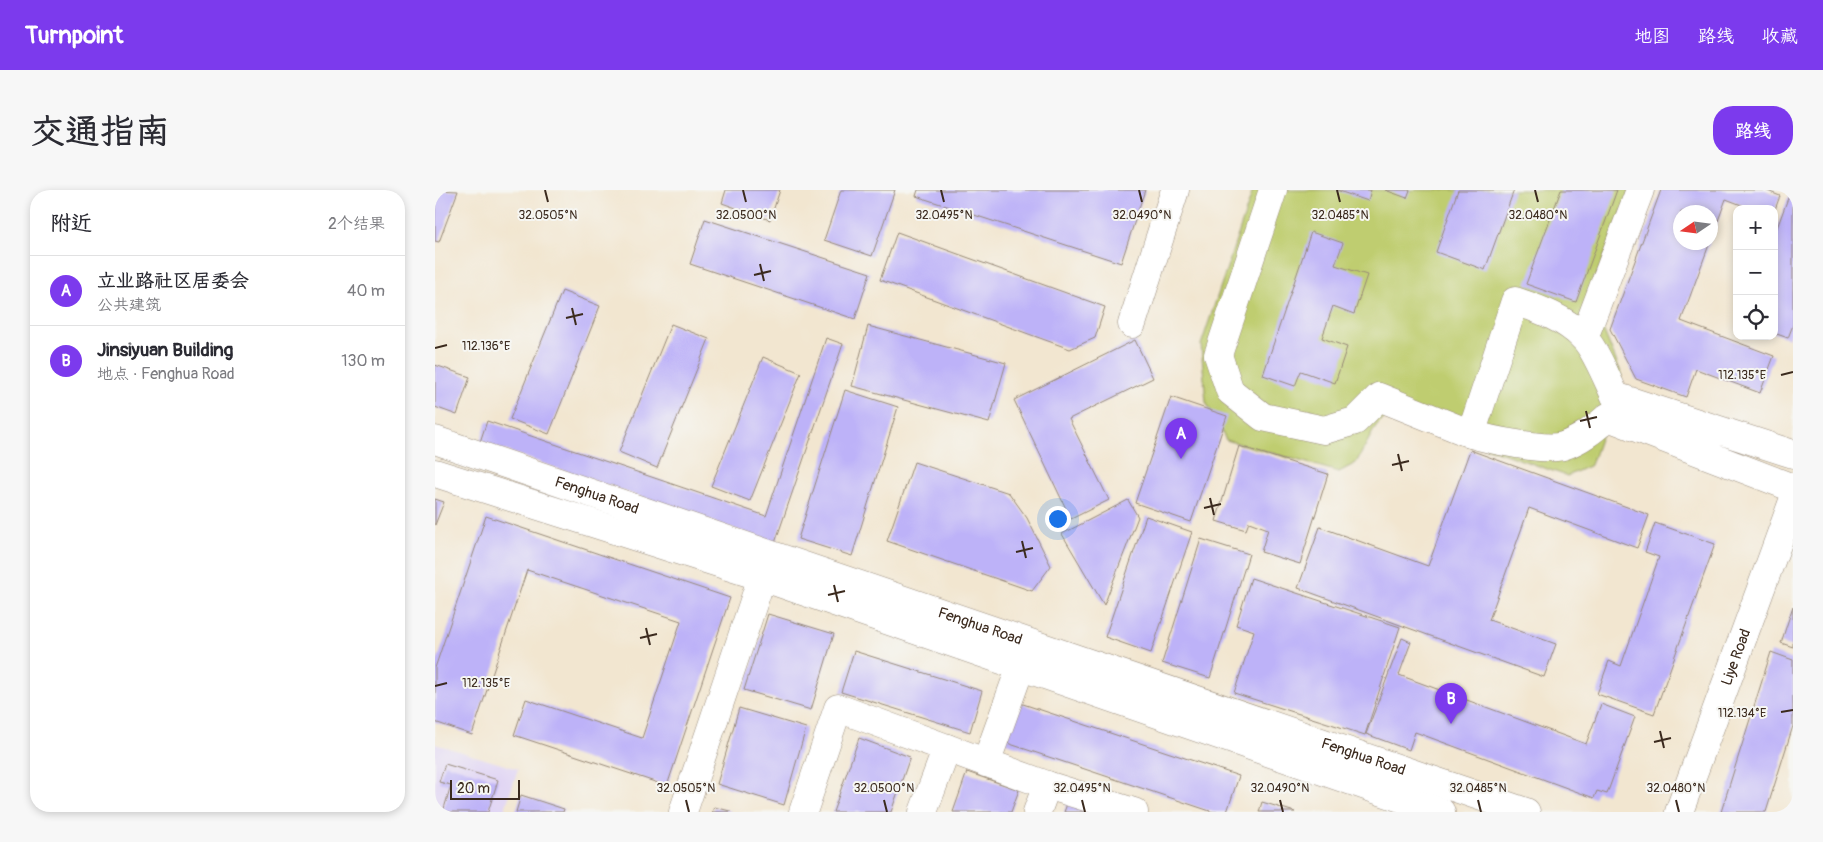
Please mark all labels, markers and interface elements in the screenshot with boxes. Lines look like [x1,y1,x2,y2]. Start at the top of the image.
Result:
text: Turnpoint [25,21,123,50]
text: 地图 [1634,25,1670,48]
text: 路线 [1698,25,1734,48]
text: 收藏 [1762,25,1798,48]
button: 路线 [1713,106,1793,155]
text: 交通指南 [30,110,170,154]
north arrow [1673,205,1718,250]
map controls [1733,205,1778,340]
button: + [1733,205,1778,250]
text: 32.0505°N [519,208,577,223]
text: 32.0500°N [716,208,776,223]
text: 32.0495°N [915,208,973,223]
text: 32.0490°N [1113,208,1171,223]
text: 32.0485°N [1311,208,1369,223]
text: 32.0480°N [1509,208,1567,223]
text: 附近 [50,210,92,237]
text: 2个结果 [328,214,385,234]
button: − [1733,250,1778,295]
text: 立业路社区居委会 [97,269,249,293]
text: A [61,281,71,301]
text: 40 m [347,281,385,301]
text: 公共建筑 [97,295,161,315]
button: locate [1733,295,1778,340]
text: Jinsiyuan Building [97,338,233,362]
text: 112.136°E [462,339,510,354]
text: B [61,351,71,371]
text: 130 m [341,351,385,371]
text: 地点 · Fenghua Road [97,364,235,384]
text: 112.135°E [1718,368,1766,383]
pin: A [1165,418,1197,459]
street label: Fenghua Road [552,472,641,518]
your location [1045,506,1071,532]
street label: Fenghua Road [936,603,1025,649]
street label: Liye Road [1717,626,1755,688]
text: 112.135°E [462,676,510,691]
pin: B [1435,683,1467,724]
text: 112.134°E [1718,706,1766,721]
street label: Fenghua Road [1319,733,1408,780]
scale bar [450,777,520,800]
text: 20 m [457,780,490,797]
text: 32.0505°N [657,781,715,796]
text: 32.0500°N [854,781,914,796]
text: 32.0495°N [1053,781,1111,796]
text: 32.0490°N [1251,781,1309,796]
text: 32.0485°N [1449,781,1507,796]
text: 32.0480°N [1647,781,1705,796]

